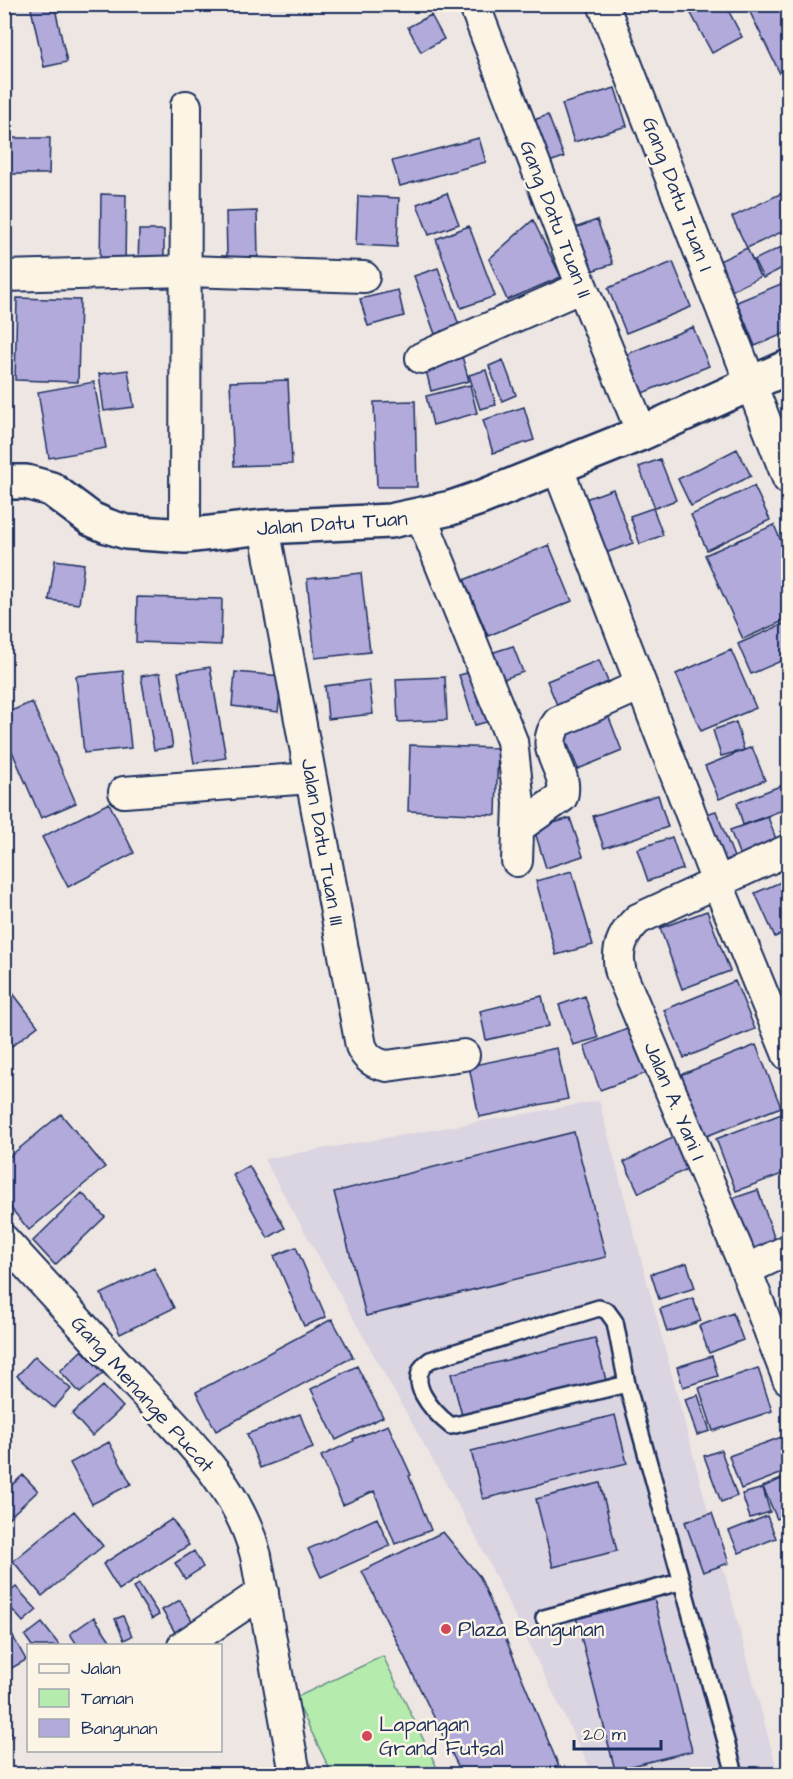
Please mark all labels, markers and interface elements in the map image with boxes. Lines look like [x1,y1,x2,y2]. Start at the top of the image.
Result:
street label: Gang Datu Tuan I [633,113,720,276]
street label: Gang Datu Tuan II [510,136,599,303]
street label: Jalan Datu Tuan [255,504,409,543]
street label: Jalan Datu Tuan III [294,756,351,928]
street label: Jalan A. Yani I [636,1037,713,1165]
street label: Gang Menange Pucat [63,1309,221,1481]
place label: Plaza Bangunan [458,1615,604,1646]
marker: Plaza Bangunan [439,1622,453,1636]
legend [27,1644,222,1752]
text: Jalan [81,1656,121,1681]
text: Taman [81,1686,134,1711]
place label: Lapangan Grand Futsal [379,1710,504,1763]
scale bar [574,1713,661,1751]
text: Bangunan [81,1716,158,1742]
text: 20 m [583,1722,626,1747]
marker: Lapangan Grand Futsal [360,1729,374,1743]

